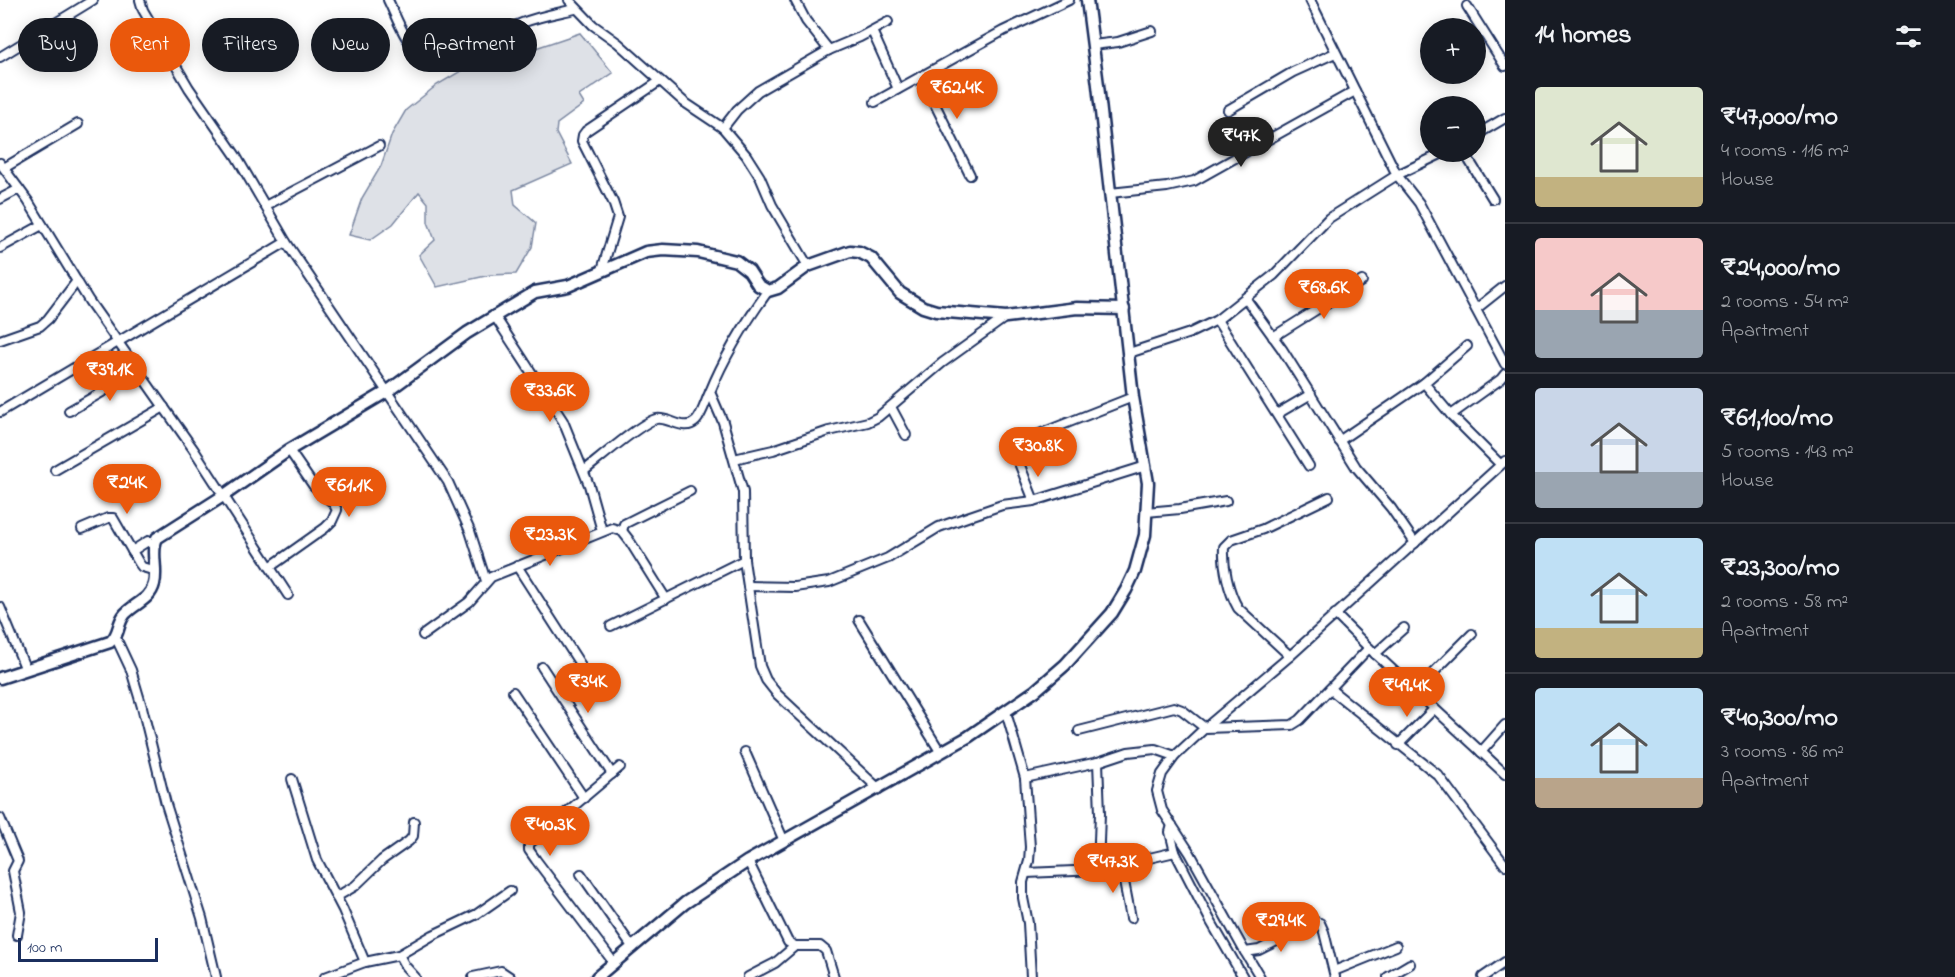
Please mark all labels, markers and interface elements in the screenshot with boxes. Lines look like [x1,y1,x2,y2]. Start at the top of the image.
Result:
text: 14 homes [1535,17,1631,55]
chip: Buy [18,18,98,72]
chip: Rent [110,18,190,72]
chip: Filters [202,18,299,72]
chip: New [311,18,390,72]
chip: Apartment [402,18,537,72]
map controls [1420,18,1486,162]
button: + [1420,18,1486,84]
icon: filters [1892,20,1925,53]
pin: ₹62.4K [908,69,1006,120]
text: ₹62.4K [931,74,983,103]
button: − [1420,96,1486,162]
text: ₹47,000/mo [1721,99,1838,137]
icon: home [1583,111,1655,183]
pin: ₹47K [1205,117,1277,168]
text: ₹47K [1222,122,1260,151]
text: 4 rooms · 116 m² [1721,137,1849,166]
text: House [1721,166,1774,195]
text: ₹24,000/mo [1721,250,1840,288]
icon: home [1583,262,1655,334]
pin: ₹68.6K [1275,269,1373,320]
text: ₹68.6K [1299,274,1349,303]
text: 2 rooms · 54 m² [1721,288,1849,317]
text: Apartment [1721,317,1809,346]
pin: ₹39.1K [61,351,159,402]
text: ₹39.1K [87,356,133,385]
pin: ₹33.6K [501,372,599,423]
text: ₹33.6K [524,377,576,406]
text: ₹61,100/mo [1721,400,1833,438]
icon: home [1583,412,1655,484]
pin: ₹30.8K [989,427,1087,478]
text: ₹30.8K [1013,432,1063,461]
text: 5 rooms · 143 m² [1721,438,1854,467]
pin: ₹24K [91,464,163,515]
pin: ₹61.1K [300,467,398,518]
text: House [1721,467,1774,496]
text: ₹24K [107,469,147,498]
text: ₹61.1K [325,472,373,501]
pin: ₹23.3K [501,516,599,567]
text: ₹23.3K [524,521,576,550]
text: ₹23,300/mo [1721,550,1840,588]
icon: home [1583,562,1655,634]
text: 2 rooms · 58 m² [1721,588,1848,617]
text: Apartment [1721,617,1809,646]
pin: ₹34K [552,663,624,714]
pin: ₹49.4K [1358,667,1456,718]
text: ₹34K [569,668,607,697]
text: ₹49.4K [1383,672,1431,701]
text: ₹40,300/mo [1721,700,1838,738]
icon: home [1583,712,1655,784]
text: 3 rooms · 86 m² [1721,738,1844,767]
text: Apartment [1721,767,1809,796]
pin: ₹40.3K [501,806,599,857]
text: ₹40.3K [525,811,575,840]
pin: ₹47.3K [1064,843,1162,894]
text: ₹47.3K [1088,848,1138,877]
pin: ₹29.4K [1232,902,1330,953]
text: ₹29.4K [1256,907,1306,936]
scale bar [18,935,158,962]
text: 100 m [27,936,62,960]

